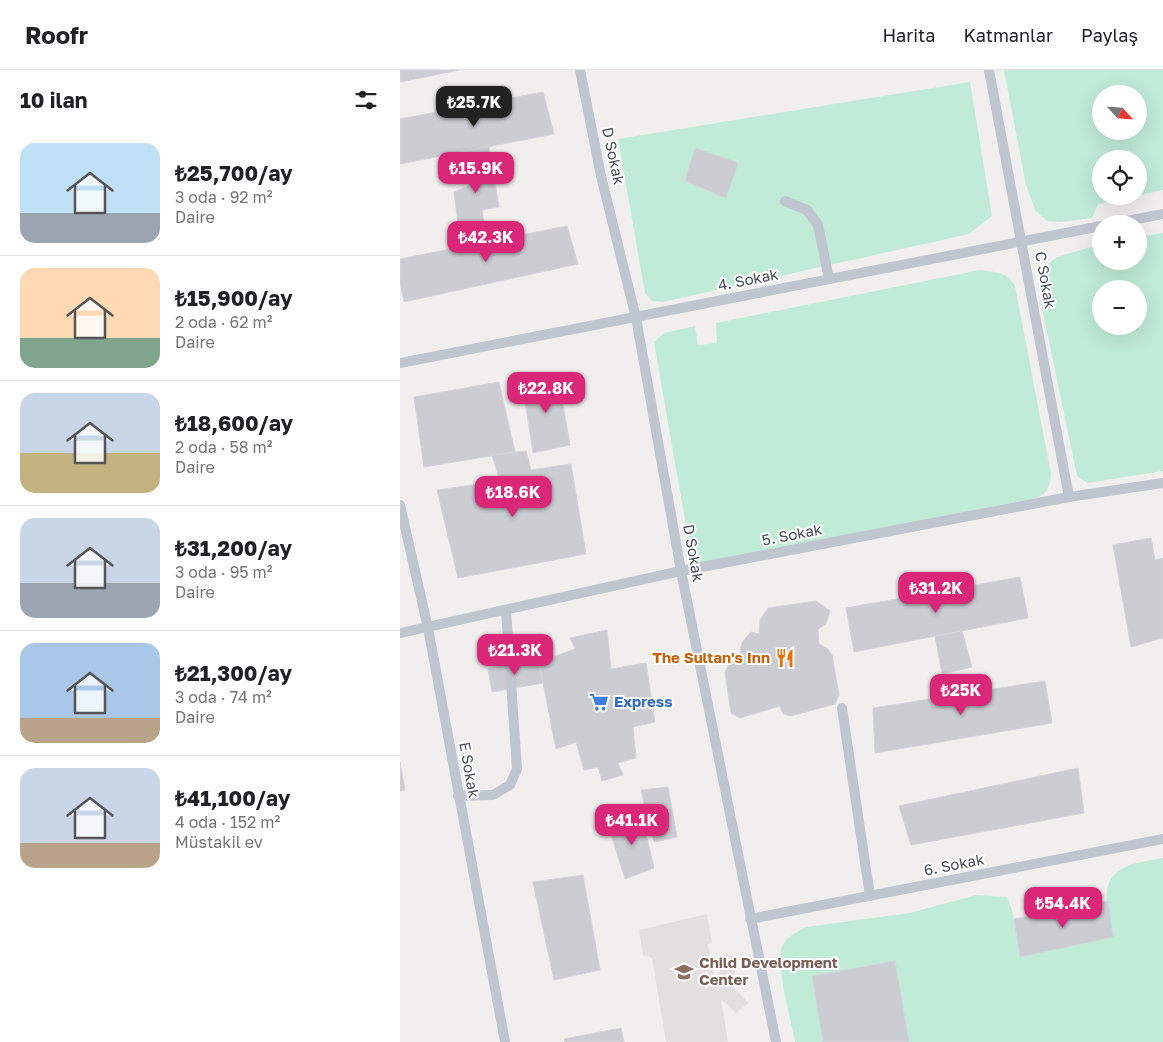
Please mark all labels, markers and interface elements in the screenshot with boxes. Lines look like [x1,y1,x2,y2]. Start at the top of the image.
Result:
text: Roofr [25,20,88,49]
text: Harita [882,24,935,46]
text: Katmanlar [963,24,1053,46]
text: Paylaş [1081,24,1138,46]
pin: ₺25.7K [433,85,515,128]
north arrow [1092,85,1148,140]
map controls [1092,85,1147,335]
icon: filters [352,86,380,114]
text: 10 ilan [20,87,87,113]
text: ₺25.7K [447,92,501,112]
street label: D Sokak [599,125,629,187]
button: locate [1092,150,1147,205]
pin: ₺15.9K [435,152,517,194]
text: ₺15.9K [449,158,503,178]
text: ₺25,700/ay [175,160,293,186]
icon: home [60,163,120,223]
text: 3 oda · 92 m² [175,187,273,207]
text: Daire [175,207,215,227]
button: + [1092,215,1147,270]
pin: ₺42.3K [445,220,527,263]
text: ₺42.3K [458,227,514,247]
street label: C Sokak [1032,250,1060,310]
street label: 4. Sokak [716,264,780,294]
button: − [1092,280,1147,335]
text: ₺15,900/ay [175,285,293,311]
icon: home [60,288,120,348]
text: 2 oda · 62 m² [175,312,272,332]
text: Daire [175,332,215,352]
pin: ₺22.8K [505,372,587,414]
text: ₺22.8K [518,378,574,398]
text: ₺18,600/ay [175,410,293,436]
icon: home [60,413,120,473]
text: 2 oda · 58 m² [175,437,273,457]
text: Daire [175,457,215,477]
pin: ₺18.6K [472,476,554,518]
text: ₺18.6K [486,482,540,502]
street label: 5. Sokak [760,519,824,549]
street label: D Sokak [680,523,708,584]
text: ₺31,200/ay [175,535,292,561]
icon: home [60,538,120,598]
text: 3 oda · 95 m² [175,562,273,582]
pin: ₺31.2K [895,572,977,614]
text: ₺31.2K [909,578,963,598]
text: Daire [175,582,215,602]
pin: ₺21.3K [474,634,556,676]
text: ₺21.3K [488,640,542,660]
restaurant icon: The Sultan's Inn [774,647,796,669]
place label: The Sultan's Inn [652,648,770,666]
text: ₺21,300/ay [175,660,292,686]
icon: home [60,663,120,723]
pin: ₺25K [931,674,991,716]
text: ₺25K [941,680,981,700]
text: 3 oda · 74 m² [175,687,272,707]
supermarket icon: Express [588,691,610,713]
place label: Express [614,692,673,710]
text: Daire [175,707,215,727]
street label: E Sokak [456,740,484,800]
text: ₺41,100/ay [175,785,290,811]
icon: home [60,788,120,848]
pin: ₺41.1K [591,804,673,846]
text: ₺41.1K [606,810,658,830]
text: 4 oda · 152 m² [175,812,280,832]
text: Müstakil ev [175,832,263,852]
street label: 6. Sokak [922,849,986,879]
pin: ₺54.4K [1022,886,1104,929]
text: ₺54.4K [1035,893,1091,913]
place label: Child Development Center [699,953,838,988]
school or university icon: Child Development Center [673,961,695,983]

